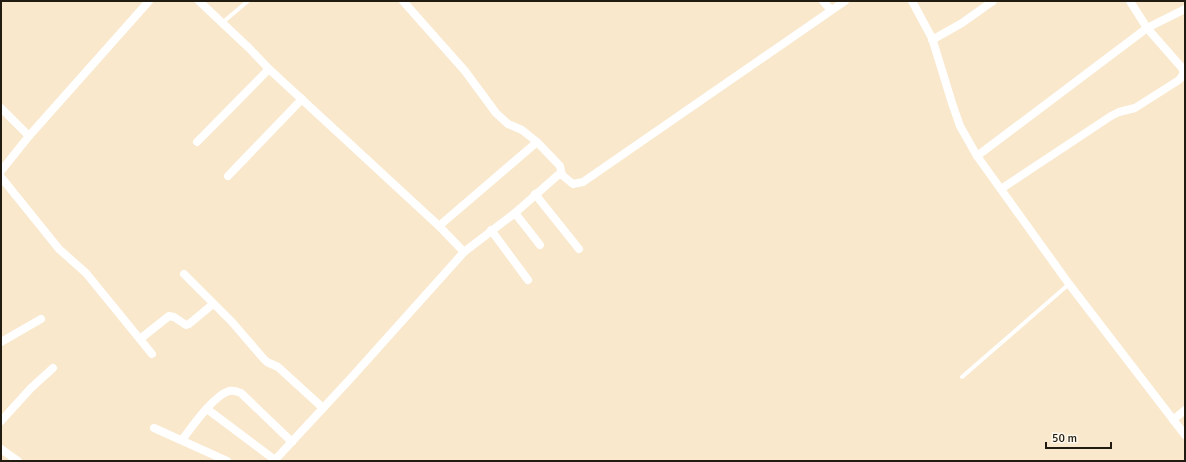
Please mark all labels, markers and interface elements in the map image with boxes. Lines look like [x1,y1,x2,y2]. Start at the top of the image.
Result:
scale bar [1046,424,1111,450]
text: 50 m [1052,431,1077,446]

